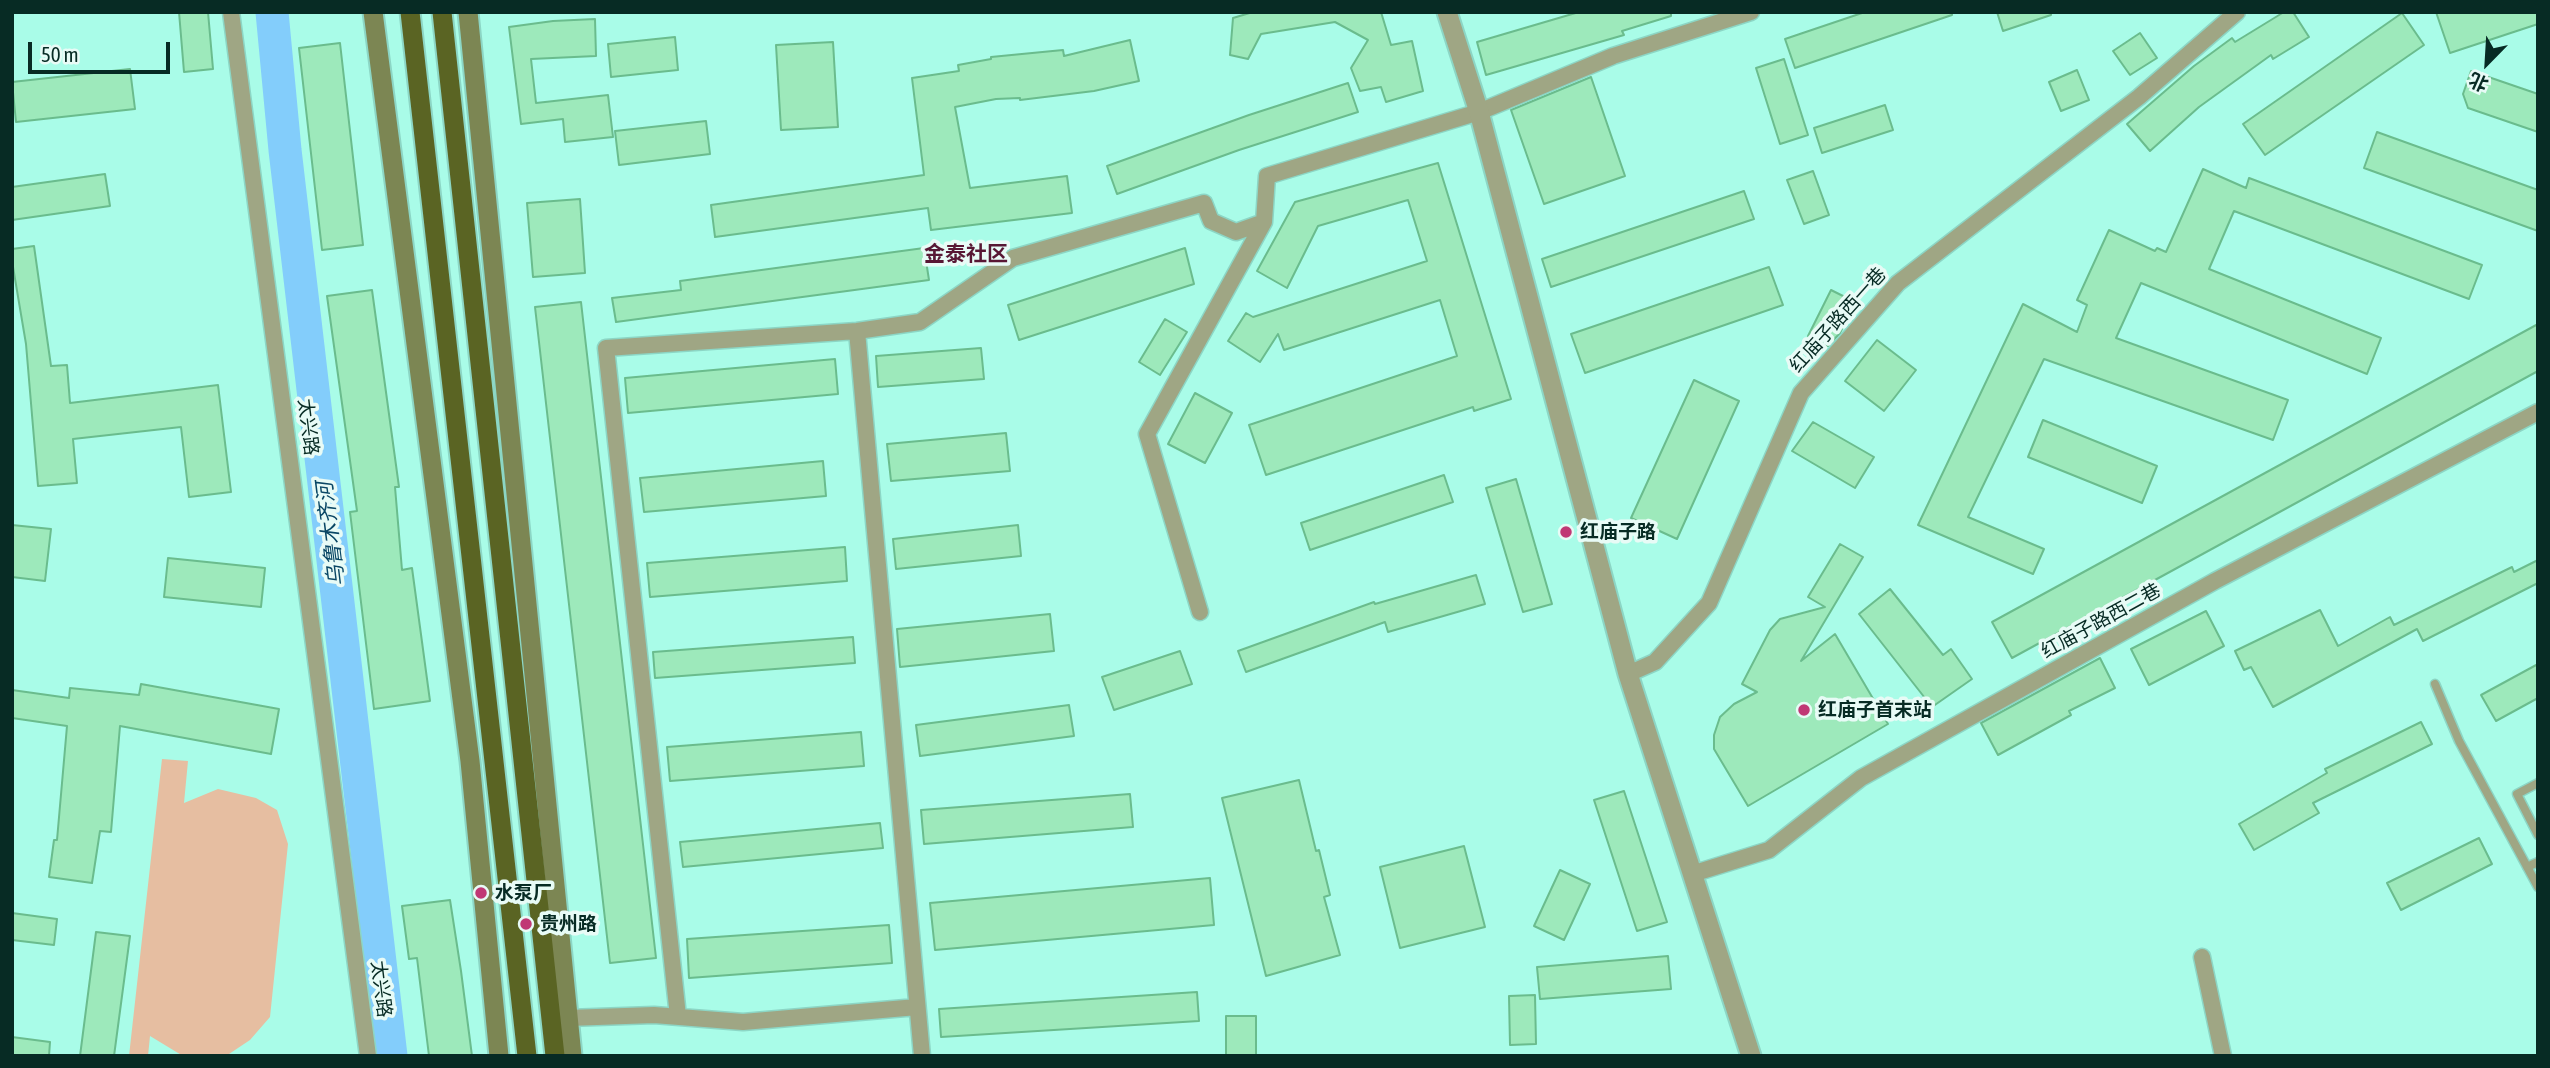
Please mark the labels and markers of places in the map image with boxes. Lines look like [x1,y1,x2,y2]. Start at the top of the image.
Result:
place label: 红庙子路 [1580,521,1656,543]
marker: 红庙子路 [1558,524,1574,540]
place label: 红庙子首末站 [1818,699,1932,721]
marker: 红庙子首末站 [1796,702,1812,718]
place label: 水泵厂 [495,882,552,904]
marker: 水泵厂 [473,885,489,901]
place label: 贵州路 [540,913,597,935]
marker: 贵州路 [518,916,534,932]

